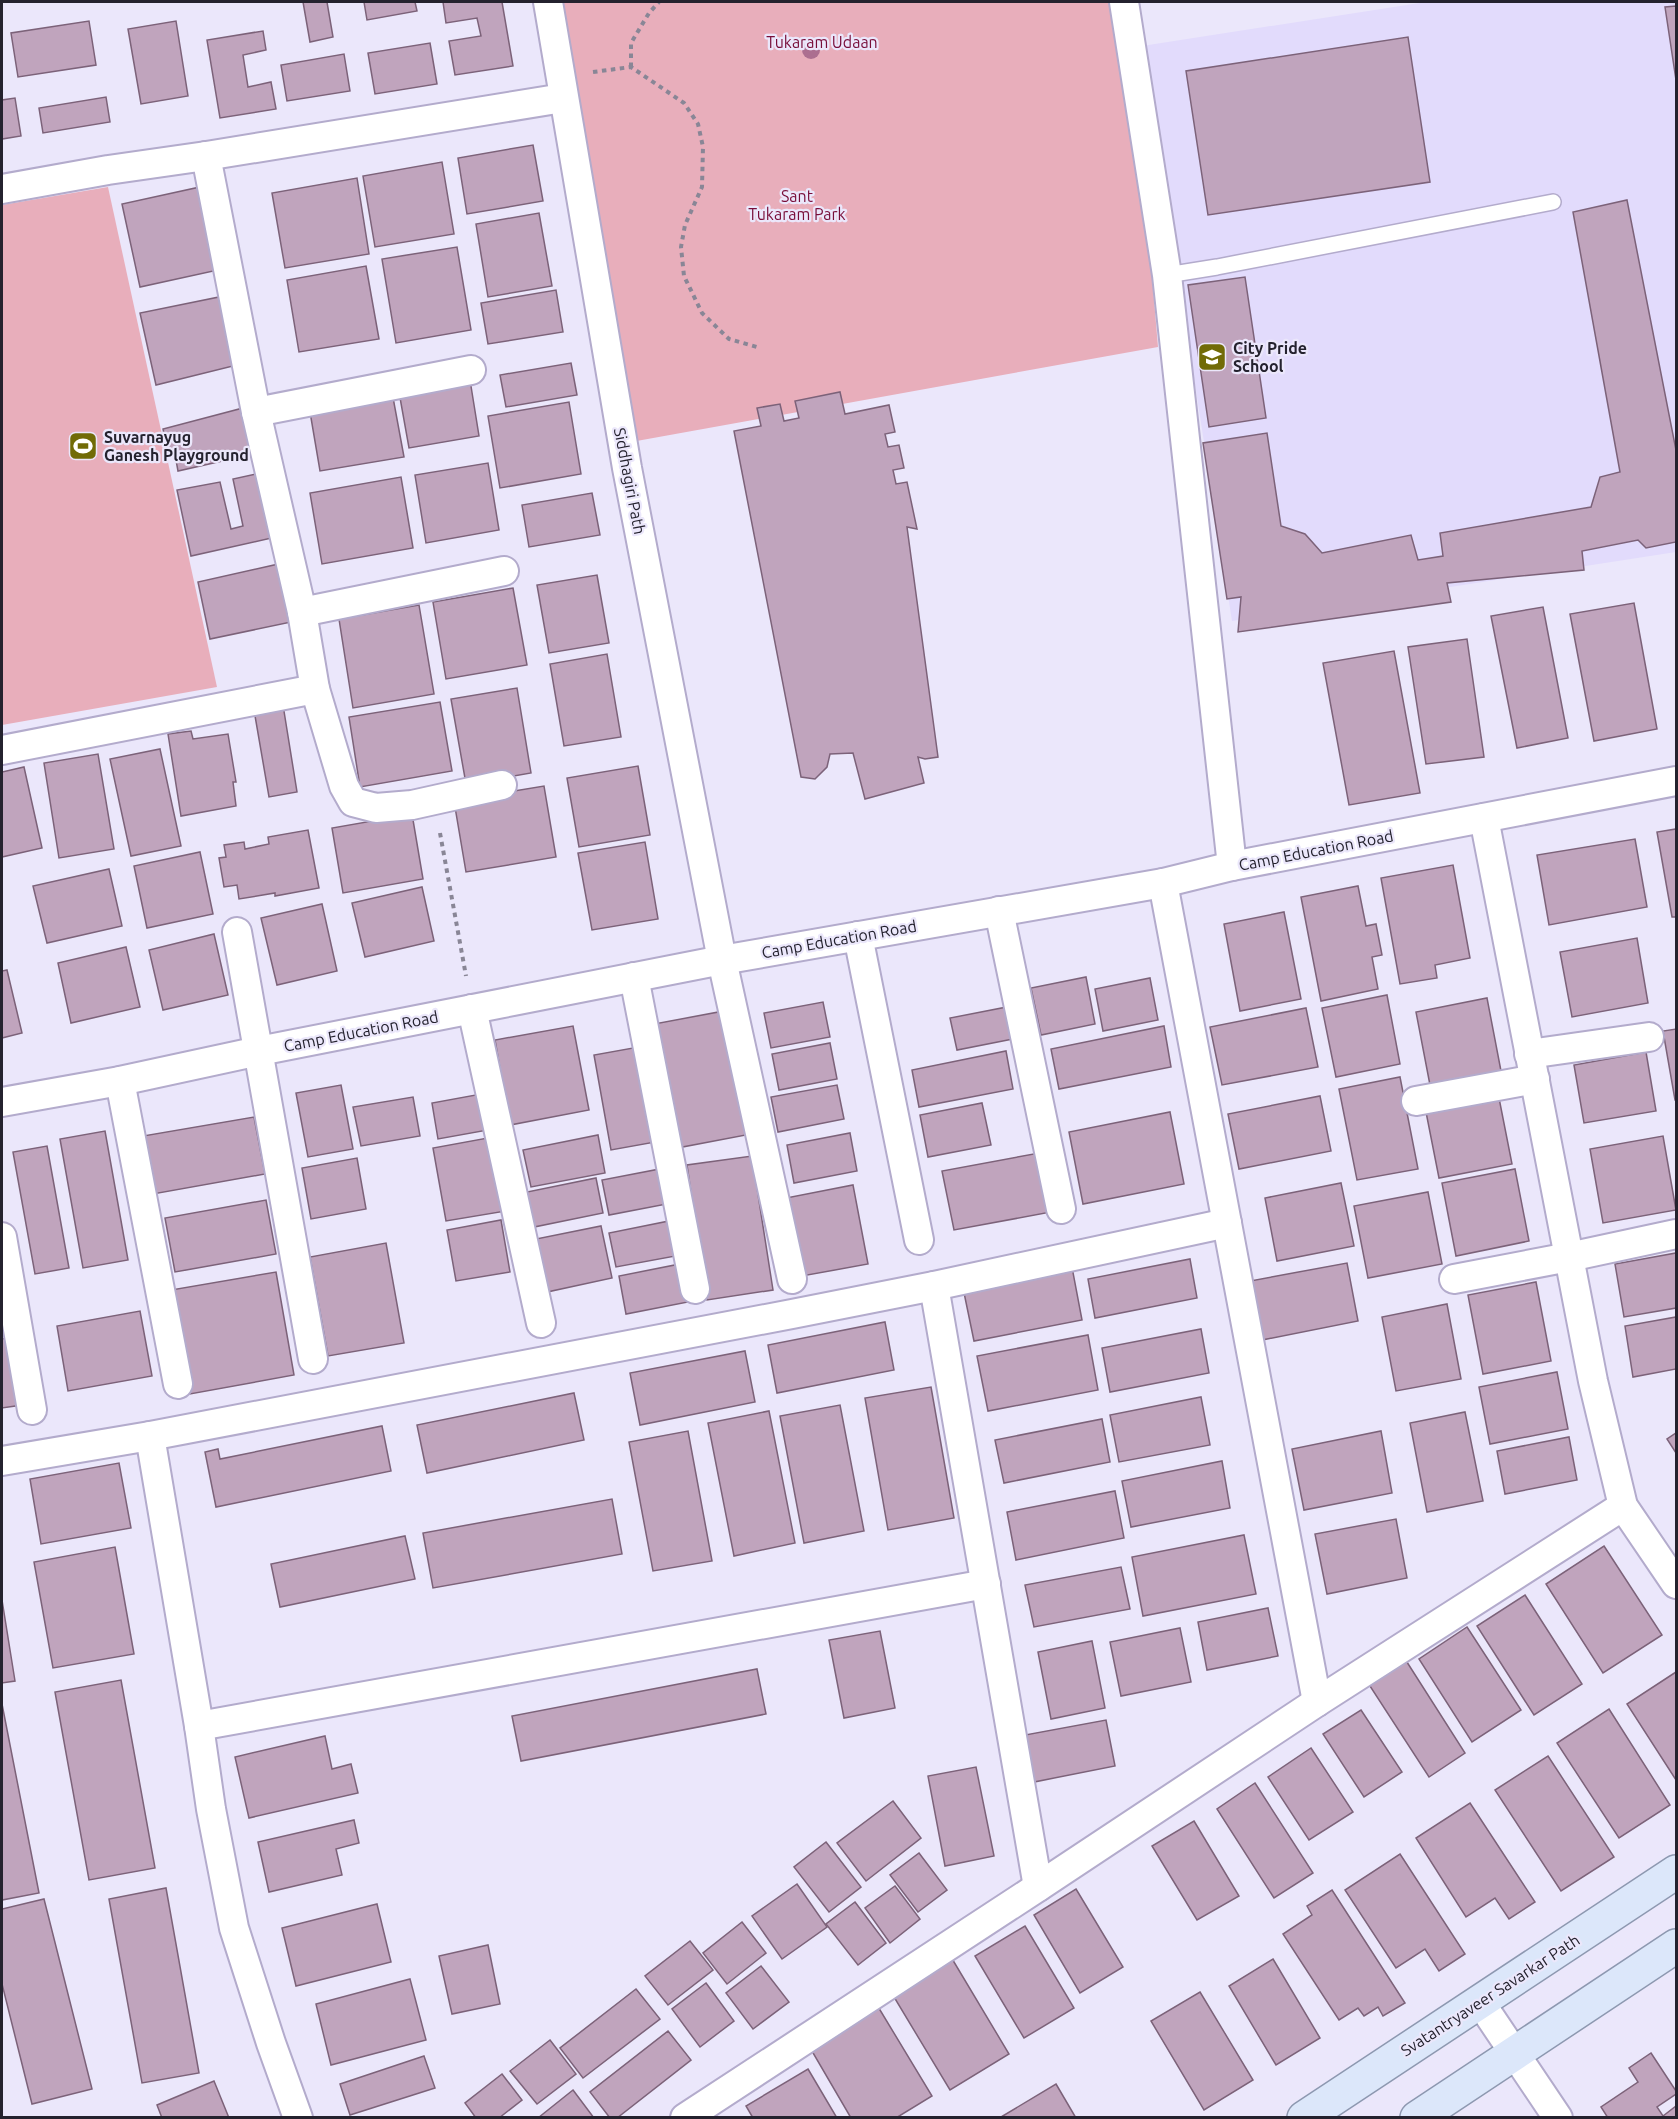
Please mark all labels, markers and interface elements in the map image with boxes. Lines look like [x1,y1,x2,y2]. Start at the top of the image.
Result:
park label: Tukaram Udaan [766,33,878,51]
park label: Sant Tukaram Park [748,187,846,223]
place label: City Pride School [1233,339,1307,375]
school or university icon: City Pride School [1196,341,1228,373]
street label: Siddhagiri Path [611,426,649,536]
place label: Suvarnayug Ganesh Playground [104,428,249,464]
sports icon: Suvarnayug Ganesh Playground [67,430,99,462]
street label: Camp Education Road [1237,826,1395,874]
street label: Camp Education Road [760,917,918,961]
street label: Camp Education Road [282,1007,440,1055]
street label: Svatantryaveer Savarkar Path [1397,1930,1583,2060]

